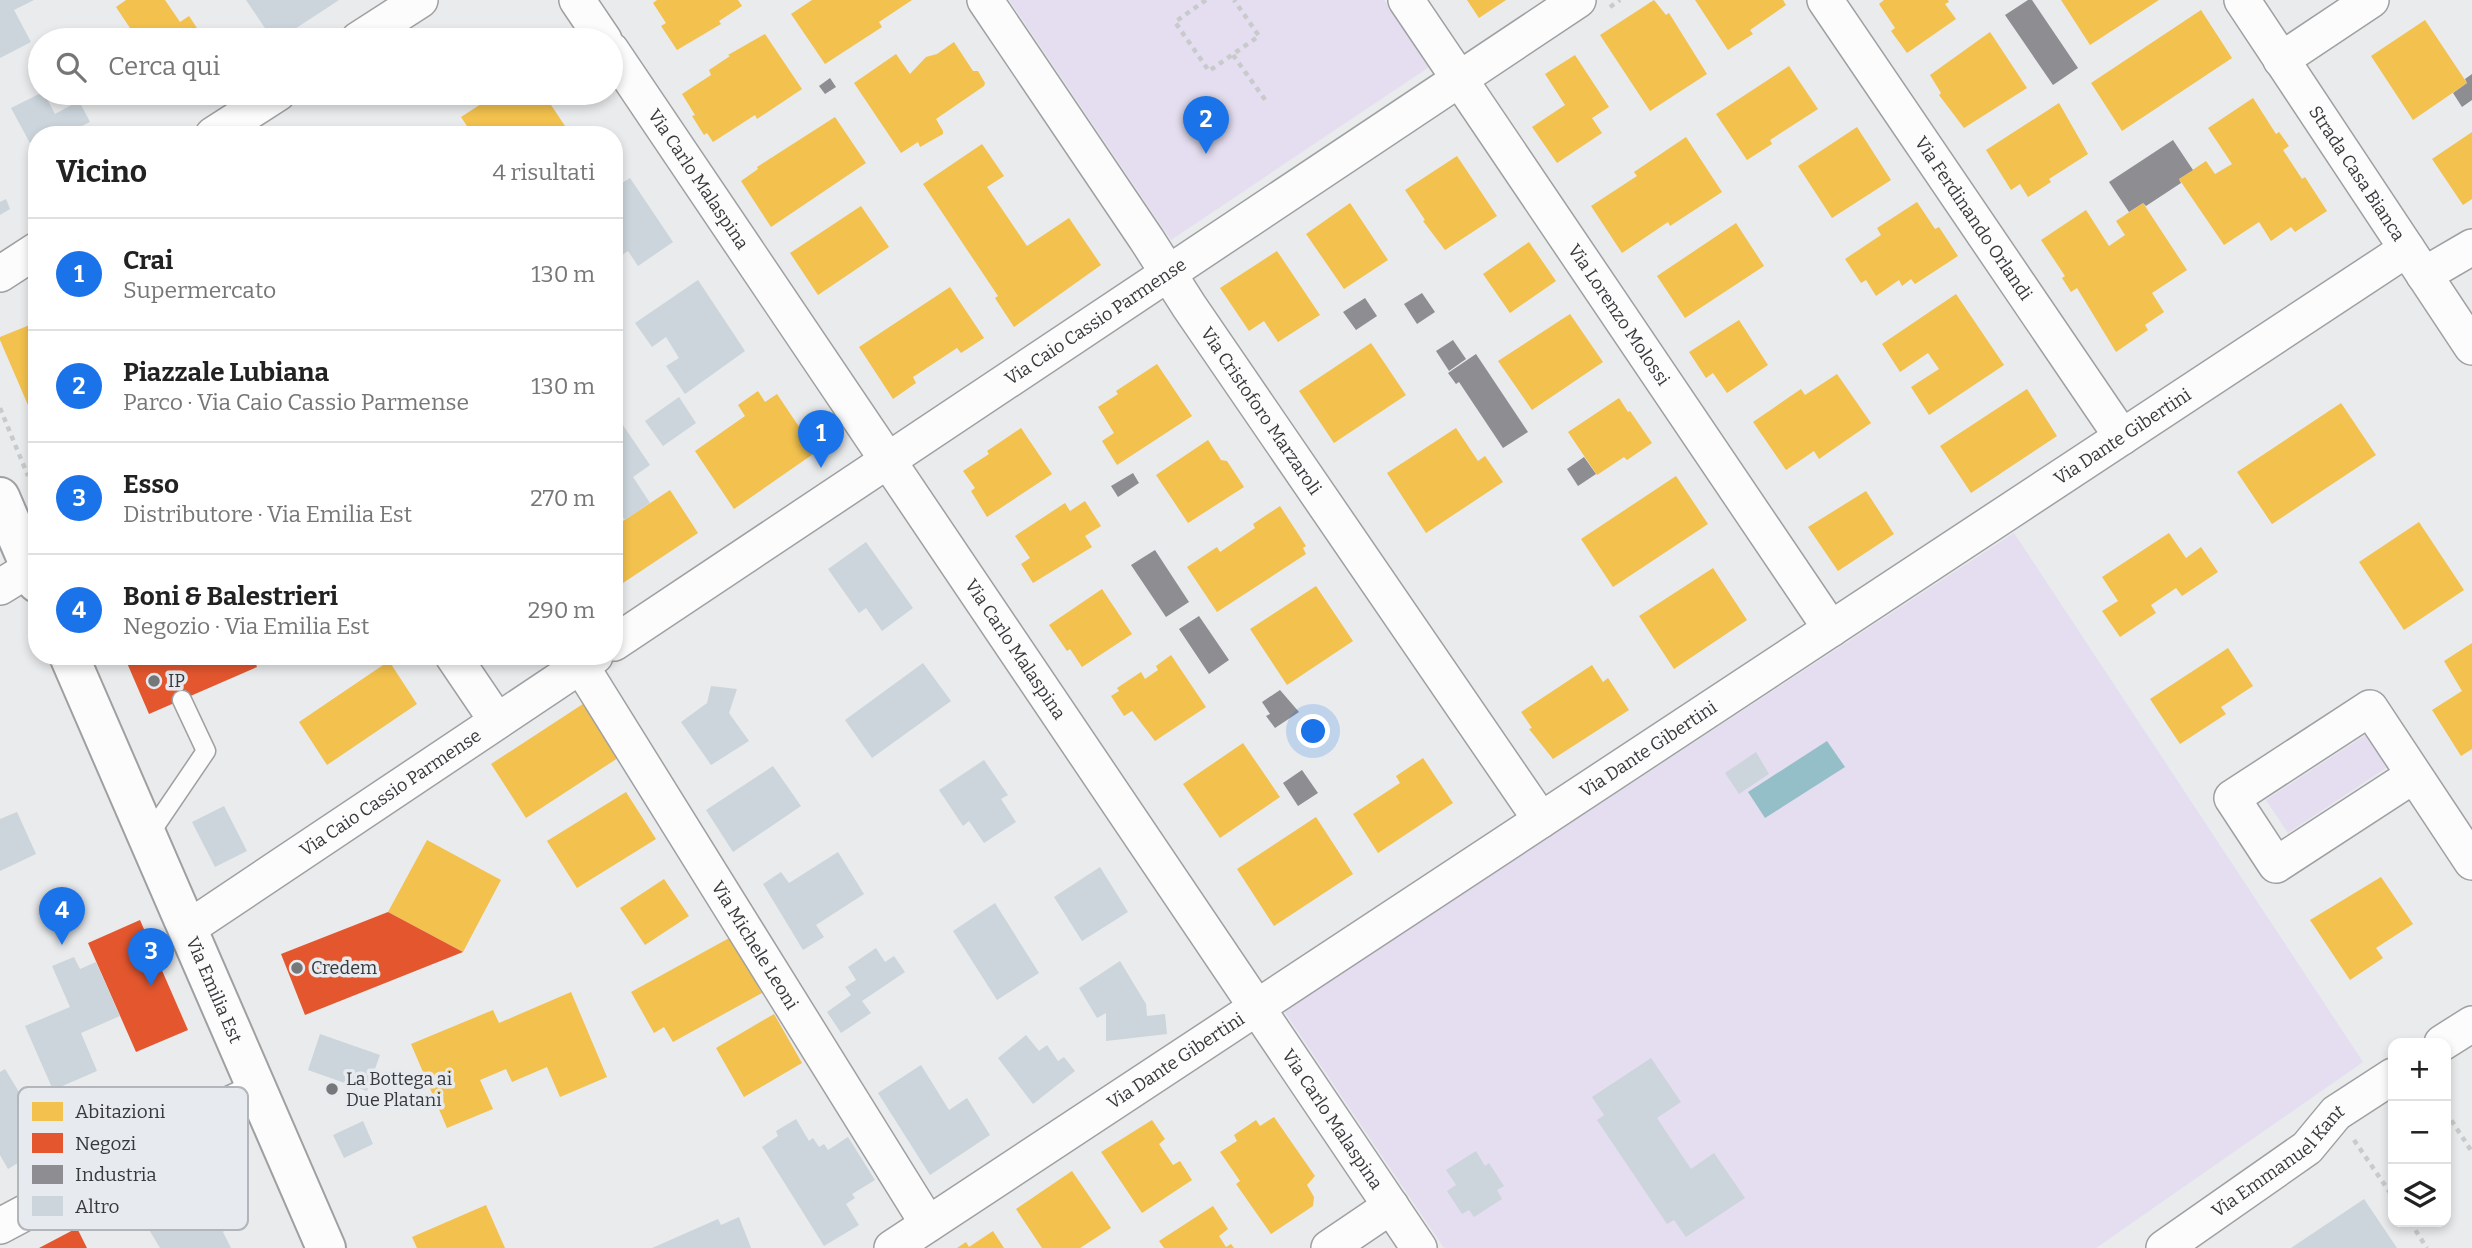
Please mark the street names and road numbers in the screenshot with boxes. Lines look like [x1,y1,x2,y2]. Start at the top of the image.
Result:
street label: Strada Casa Bianca [2304,102,2410,245]
street label: Via Carlo Malaspina [643,105,753,254]
street label: Via Ferdinando Orlandi [1910,132,2037,305]
street label: Via Lorenzo Molossi [1563,240,1674,390]
street label: Via Caio Cassio Parmense [1001,253,1190,390]
street label: Via Cristoforo Marzaroli [1196,323,1326,499]
street label: Via Dante Gibertini [2050,383,2195,490]
street label: Via Carlo Malaspina [960,575,1070,724]
street label: Via Dante Gibertini [1576,696,1721,802]
street label: Via Caio Cassio Parmense [296,724,485,861]
street label: Via Michele Leoni [707,877,803,1014]
street label: Via Emilia Est [181,933,247,1047]
street label: Via Dante Gibertini [1103,1008,1248,1114]
street label: Via Carlo Malaspina [1277,1045,1388,1194]
street label: Via Emmanuel Kant [2207,1100,2349,1222]

